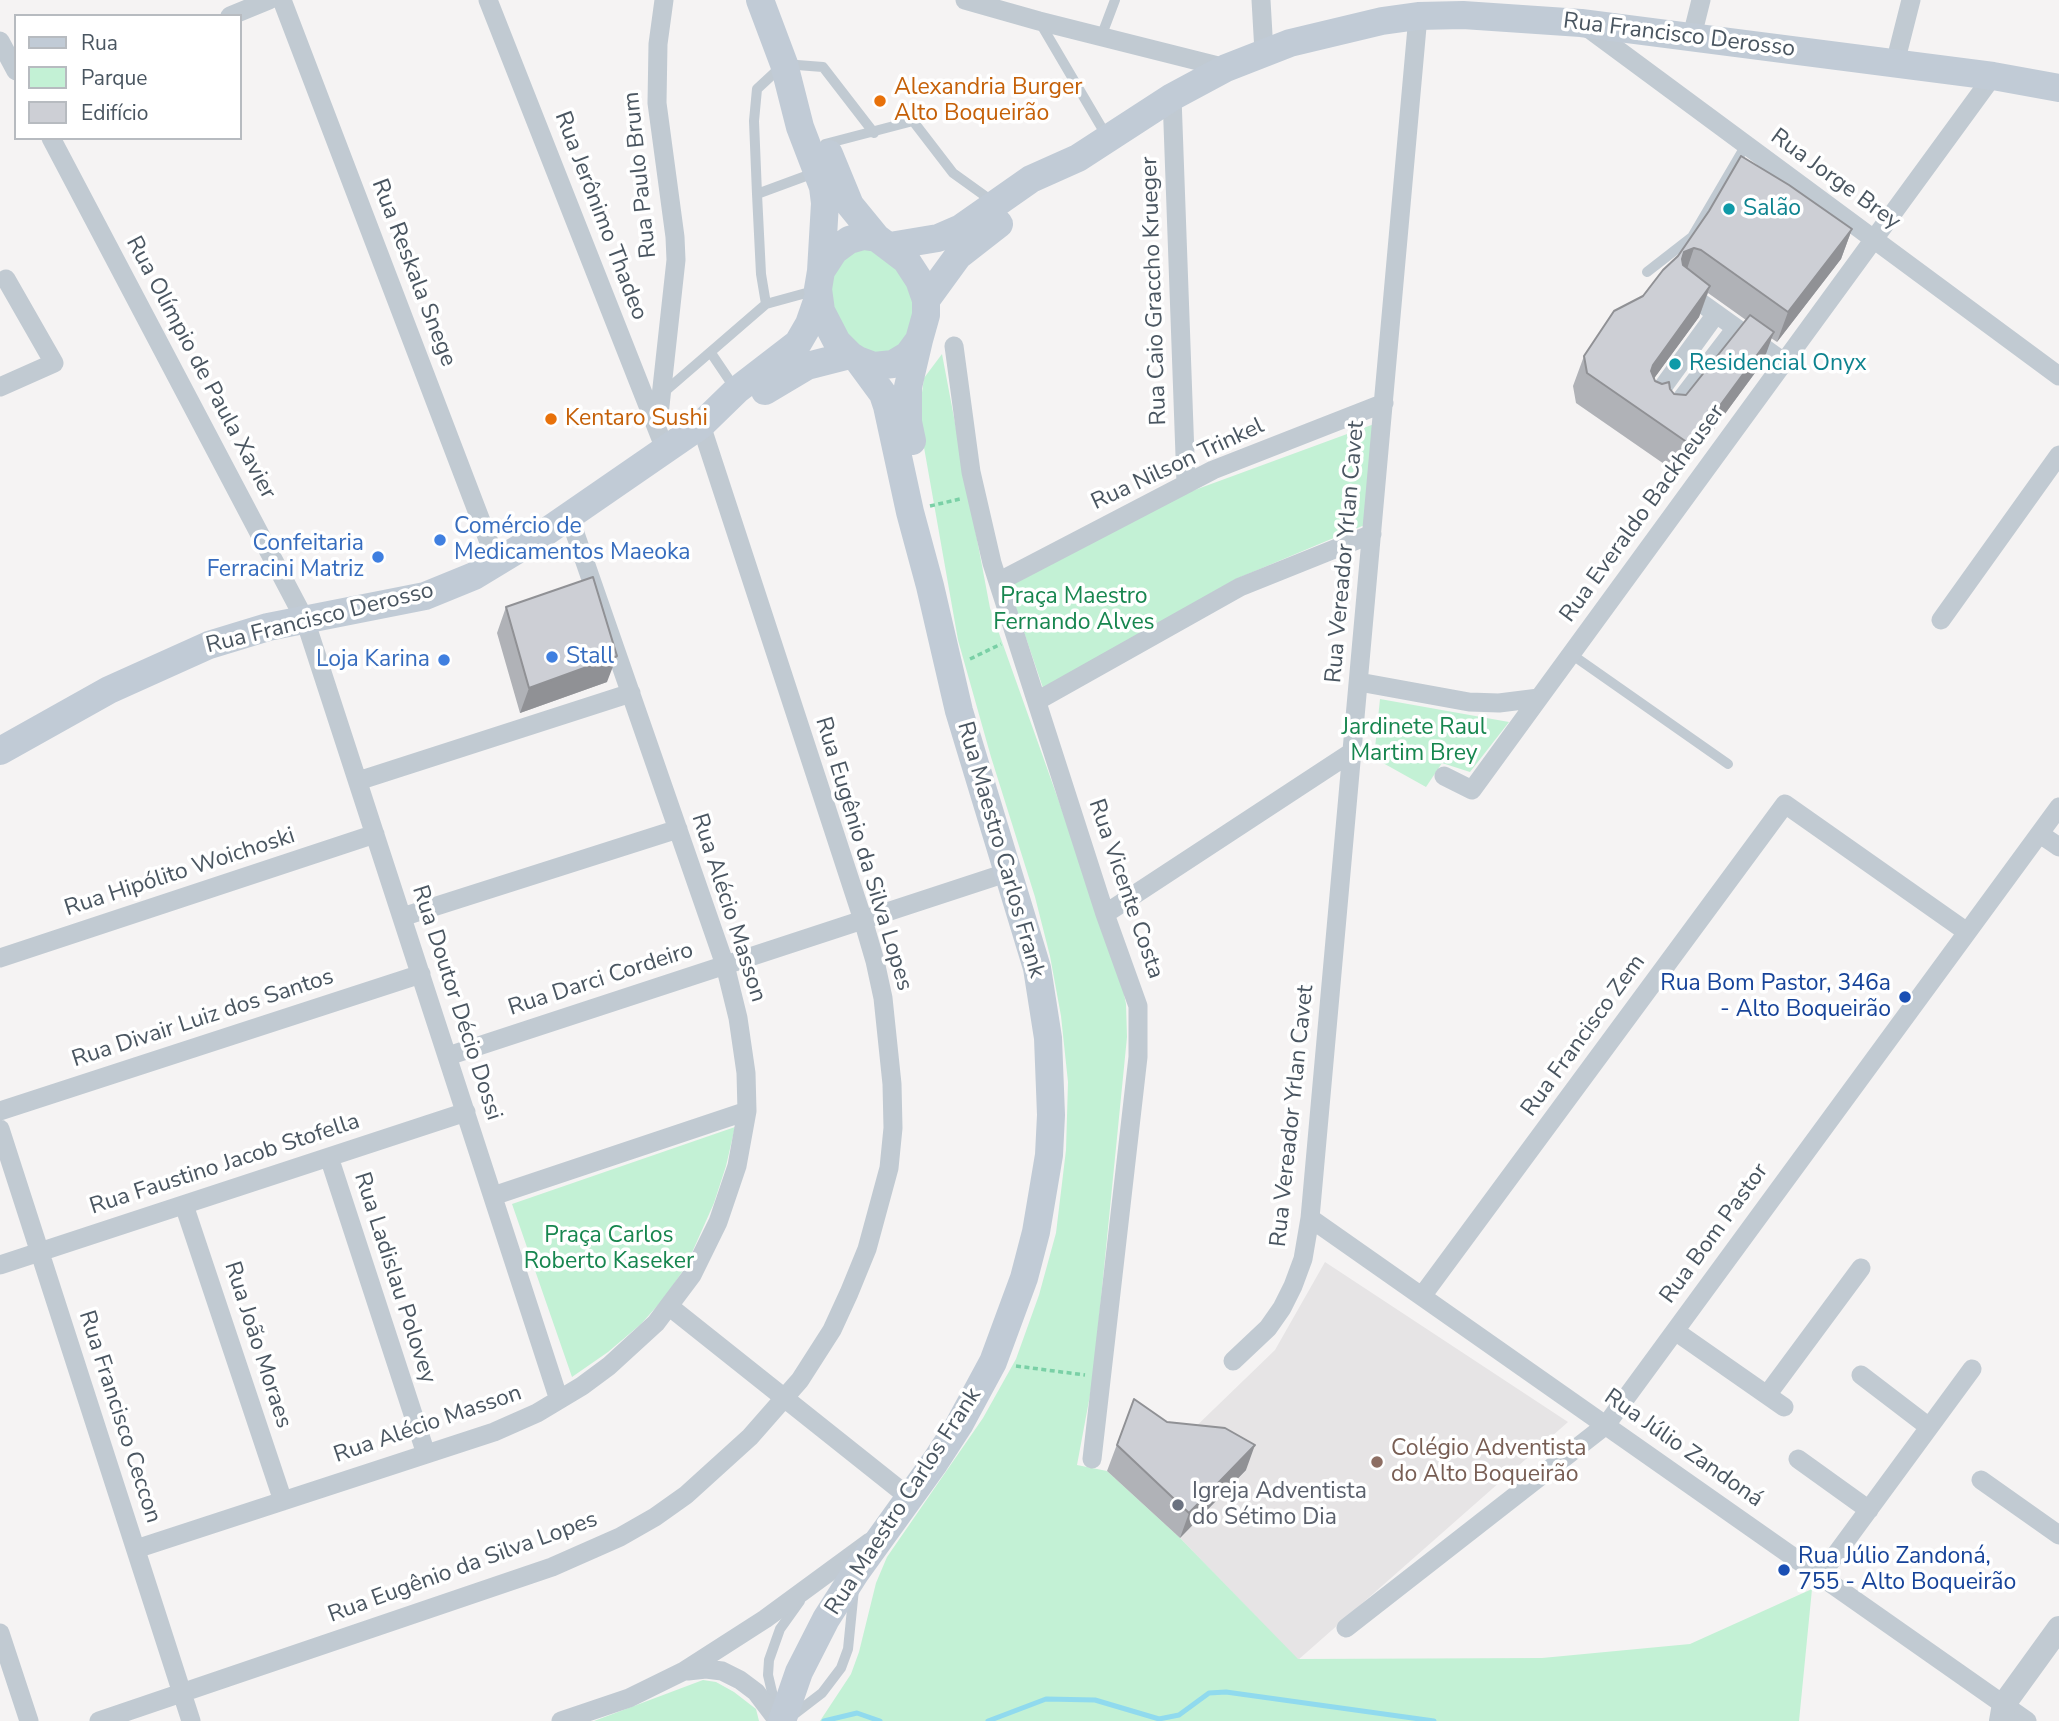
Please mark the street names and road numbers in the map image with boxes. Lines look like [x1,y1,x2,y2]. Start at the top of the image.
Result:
street label: Rua Francisco Derosso [1561,8,1797,64]
street label: Rua Paulo Brum [619,90,663,260]
street label: Rua Jerônimo Thadeo [547,108,653,324]
street label: Rua Jorge Brey [1765,124,1905,236]
street label: Rua Caio Graccho Krueger [1137,156,1173,426]
street label: Rua Reskala Snege [365,175,461,371]
street label: Rua Olímpio de Paula Xavier [119,232,281,504]
street label: Rua Everaldo Backheuser [1555,400,1731,628]
street label: Rua Nilson Trinkel [1087,413,1269,517]
street label: Rua Vereador Yrlan Cavet [1321,420,1371,684]
street label: Rua Francisco Derosso [203,577,437,661]
street label: Rua Eugênio da Silva Lopes [808,714,918,994]
street label: Rua Maestro Carlos Frank [950,719,1050,981]
street label: Rua Vicente Costa [1081,796,1169,982]
street label: Rua Alécio Masson [684,810,772,1006]
street label: Rua Hipólito Woichoski [61,823,299,923]
street label: Rua Doutor Décio Dossi [405,882,507,1124]
street label: Rua Darci Cordeiro [505,937,697,1023]
street label: Rua Francisco Zem [1516,950,1652,1122]
street label: Rua Divair Luiz dos Santos [69,964,337,1074]
street label: Rua Vereador Yrlan Cavet [1266,984,1320,1248]
street label: Rua Faustino Jacob Stofella [87,1108,363,1222]
street label: Rua Bom Pastor [1655,1159,1775,1309]
street label: Rua Ladislau Polovey [347,1169,441,1387]
street label: Rua João Moraes [217,1258,297,1432]
street label: Rua Francisco Ceccon [72,1307,166,1527]
street label: Rua Alécio Masson [331,1380,525,1470]
street label: Rua Maestro Carlos Frank [820,1383,988,1621]
street label: Rua Júlio Zandoná [1598,1384,1768,1514]
street label: Rua Eugênio da Silva Lopes [325,1506,601,1630]

